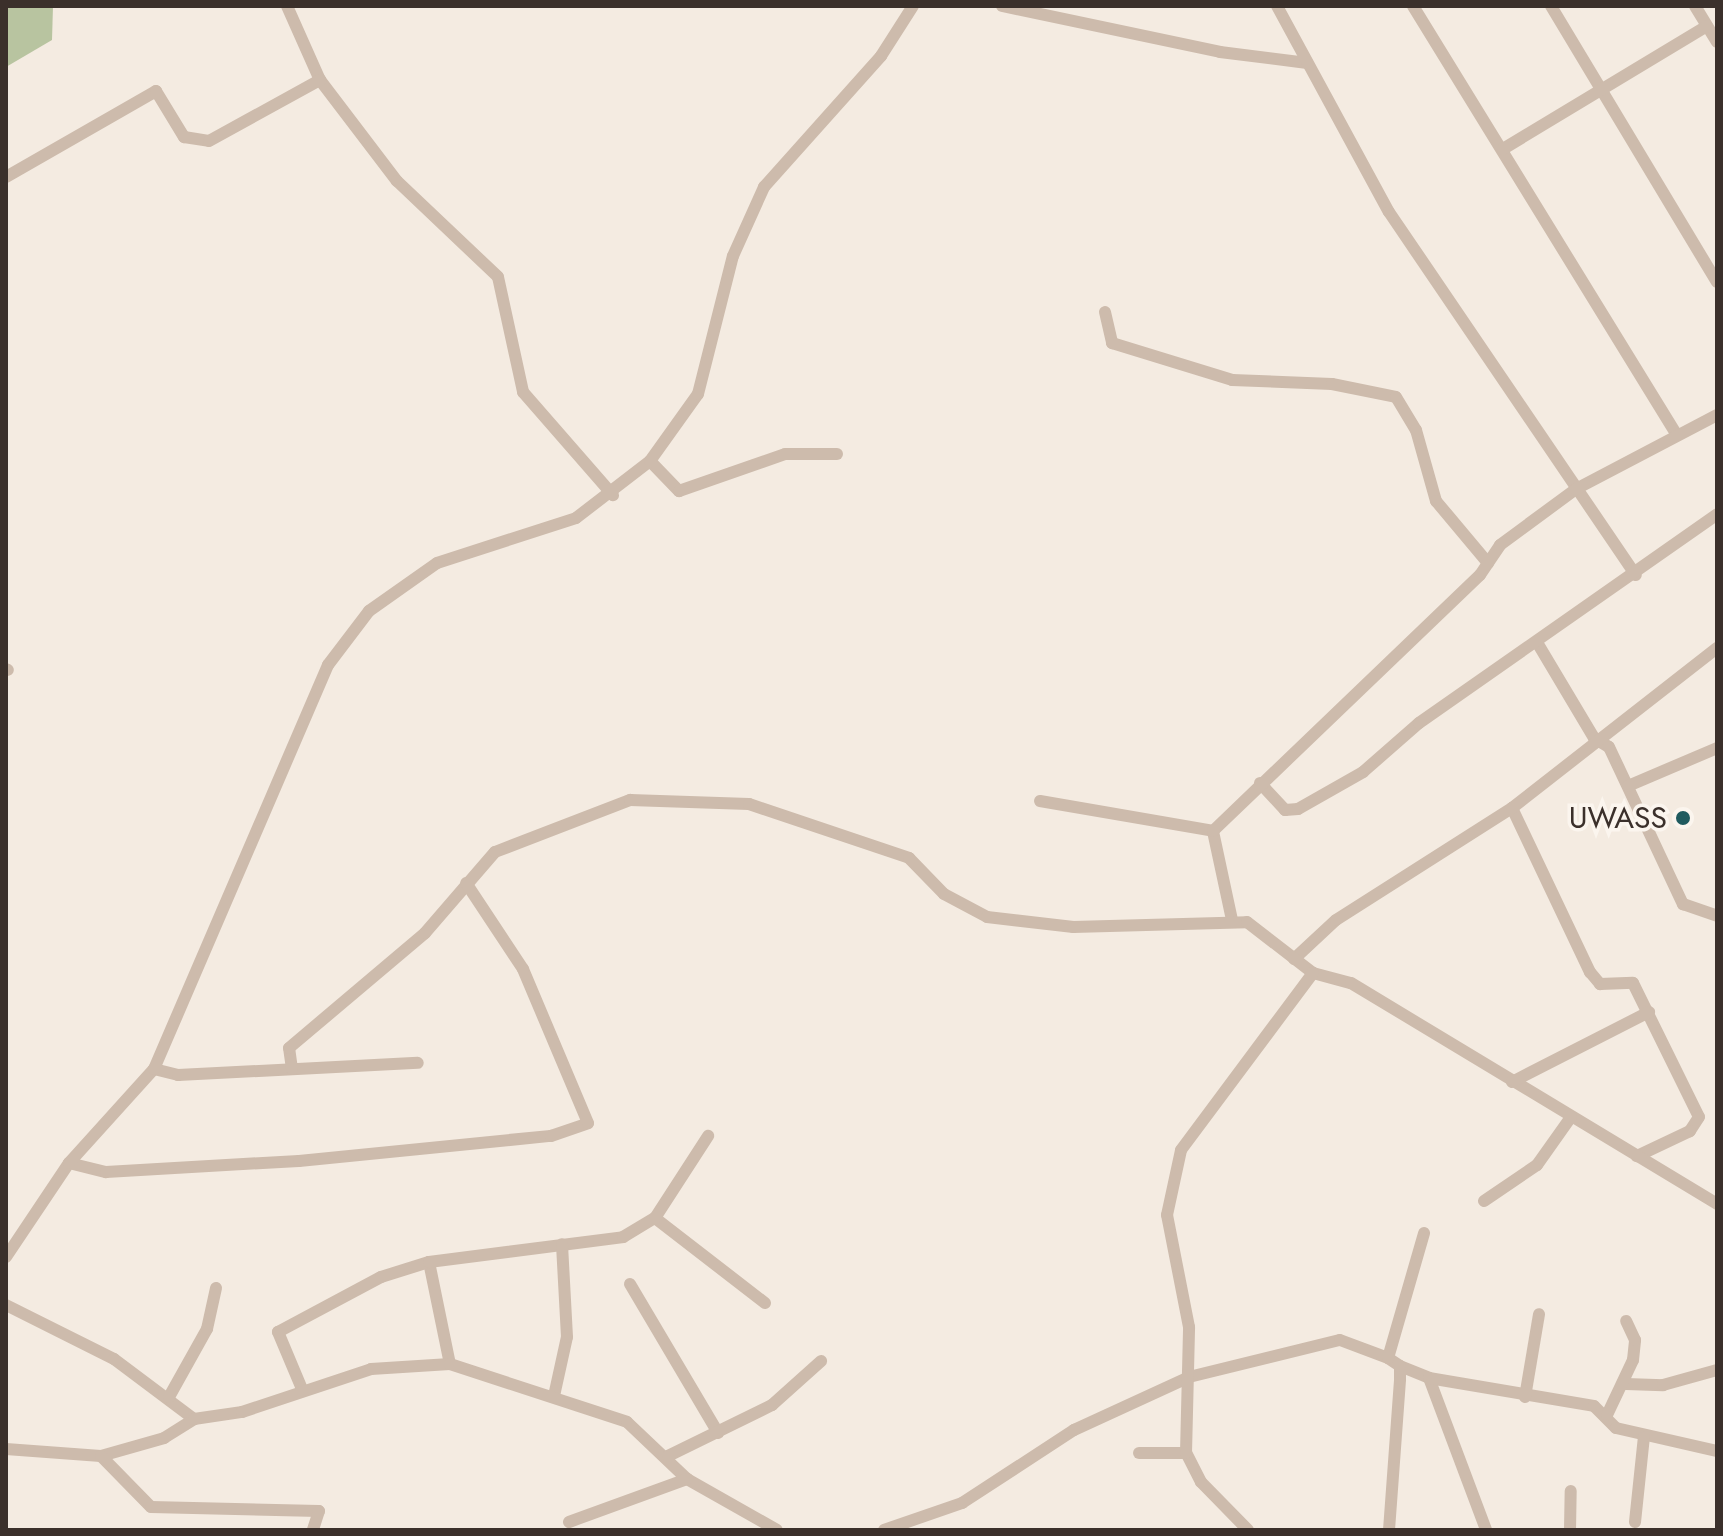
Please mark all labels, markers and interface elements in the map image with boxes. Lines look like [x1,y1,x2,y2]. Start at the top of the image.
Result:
place label: UWASS [1569,800,1667,836]
marker: UWASS [1674,809,1692,827]

